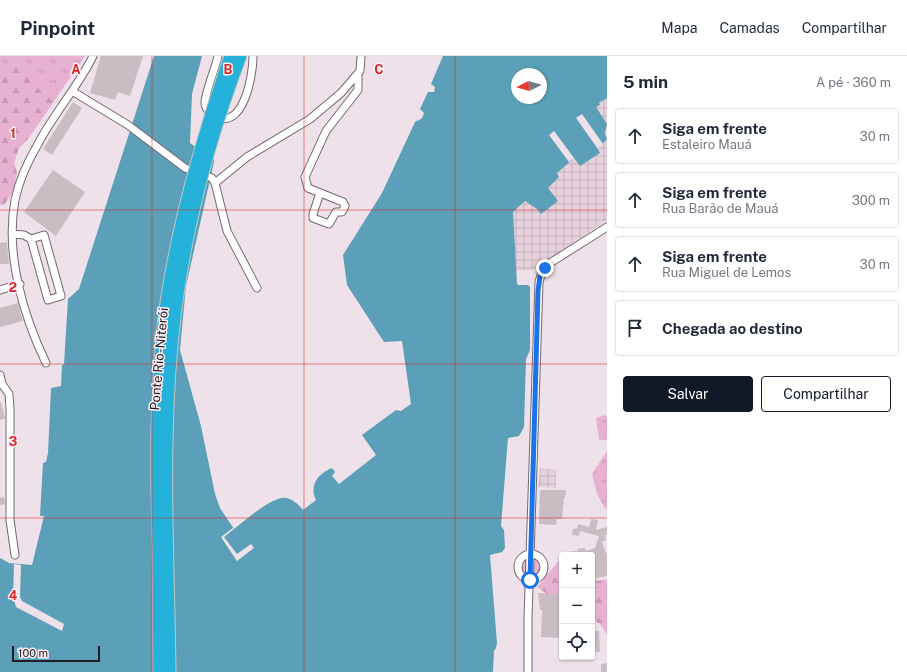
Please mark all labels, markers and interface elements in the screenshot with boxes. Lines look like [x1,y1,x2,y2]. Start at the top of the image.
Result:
text: Pinpoint [20,17,95,39]
text: Mapa [661,20,697,36]
text: Camadas [719,20,780,36]
text: Compartilhar [802,20,887,36]
text: A [71,62,81,77]
text: B [224,62,233,77]
text: C [374,62,384,77]
north arrow [511,68,547,104]
text: 5 min [623,72,668,92]
text: A pé · 360 m [816,75,891,90]
text: Siga em frente [662,120,767,137]
icon: ahead [624,125,646,147]
text: 1 [10,126,16,141]
text: 30 m [860,129,890,144]
text: Estaleiro Mauá [662,137,752,152]
text: Siga em frente [662,184,767,201]
icon: ahead [624,189,646,211]
text: 300 m [852,193,890,208]
text: Rua Barão de Mauá [662,201,778,216]
text: Siga em frente [662,248,767,265]
icon: ahead [624,253,646,275]
text: 30 m [860,257,890,272]
route end [536,259,554,277]
text: Rua Miguel de Lemos [662,265,791,280]
text: 2 [9,280,17,295]
street label: Ponte Rio-Niterói [147,307,171,411]
icon: arrive [624,317,646,339]
text: Chegada ao destino [662,320,803,337]
button: Salvar [623,376,753,412]
button: Compartilhar [761,376,891,412]
text: 3 [9,434,18,449]
map controls [559,552,595,660]
button: + [559,552,595,588]
route start [521,571,539,589]
text: 4 [9,588,18,603]
button: − [559,588,595,624]
button: locate [559,624,595,660]
scale bar [12,644,100,663]
text: 100 m [18,647,48,659]

